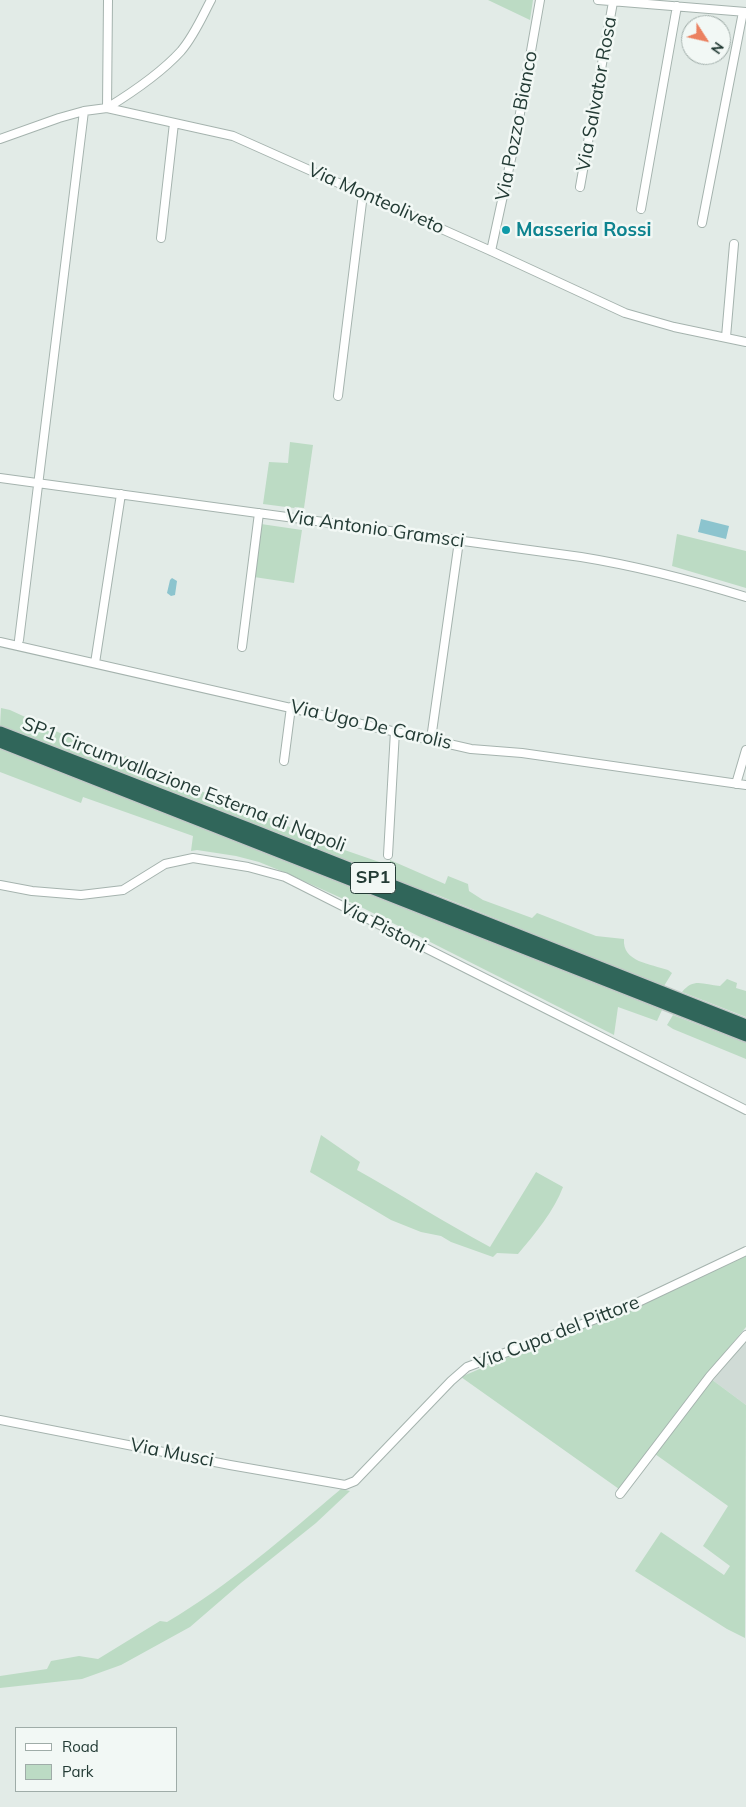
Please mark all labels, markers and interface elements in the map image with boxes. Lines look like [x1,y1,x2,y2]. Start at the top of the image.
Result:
street label: Via Salvator Rosa [572,15,622,173]
north arrow [681,15,731,65]
text: N [707,39,728,58]
street label: Via Pozzo Bianco [491,49,543,203]
street label: Via Monteoliveto [304,159,448,239]
place label: Masseria Rossi [516,219,652,241]
marker: Masseria Rossi [500,224,512,236]
street label: Via Antonio Gramsci [284,505,466,553]
street label: Via Ugo De Carolis [288,695,454,755]
street label: SP1 Circumvallazione Esterna di Napoli [19,713,349,857]
road number: SP1 [350,862,396,894]
street label: Via Pistoni [336,896,430,958]
street label: Via Cupa del Pittore [471,1291,643,1375]
street label: Via Musci [128,1434,216,1472]
legend [15,1727,178,1792]
text: Road [62,1737,99,1756]
text: Park [62,1762,94,1781]

